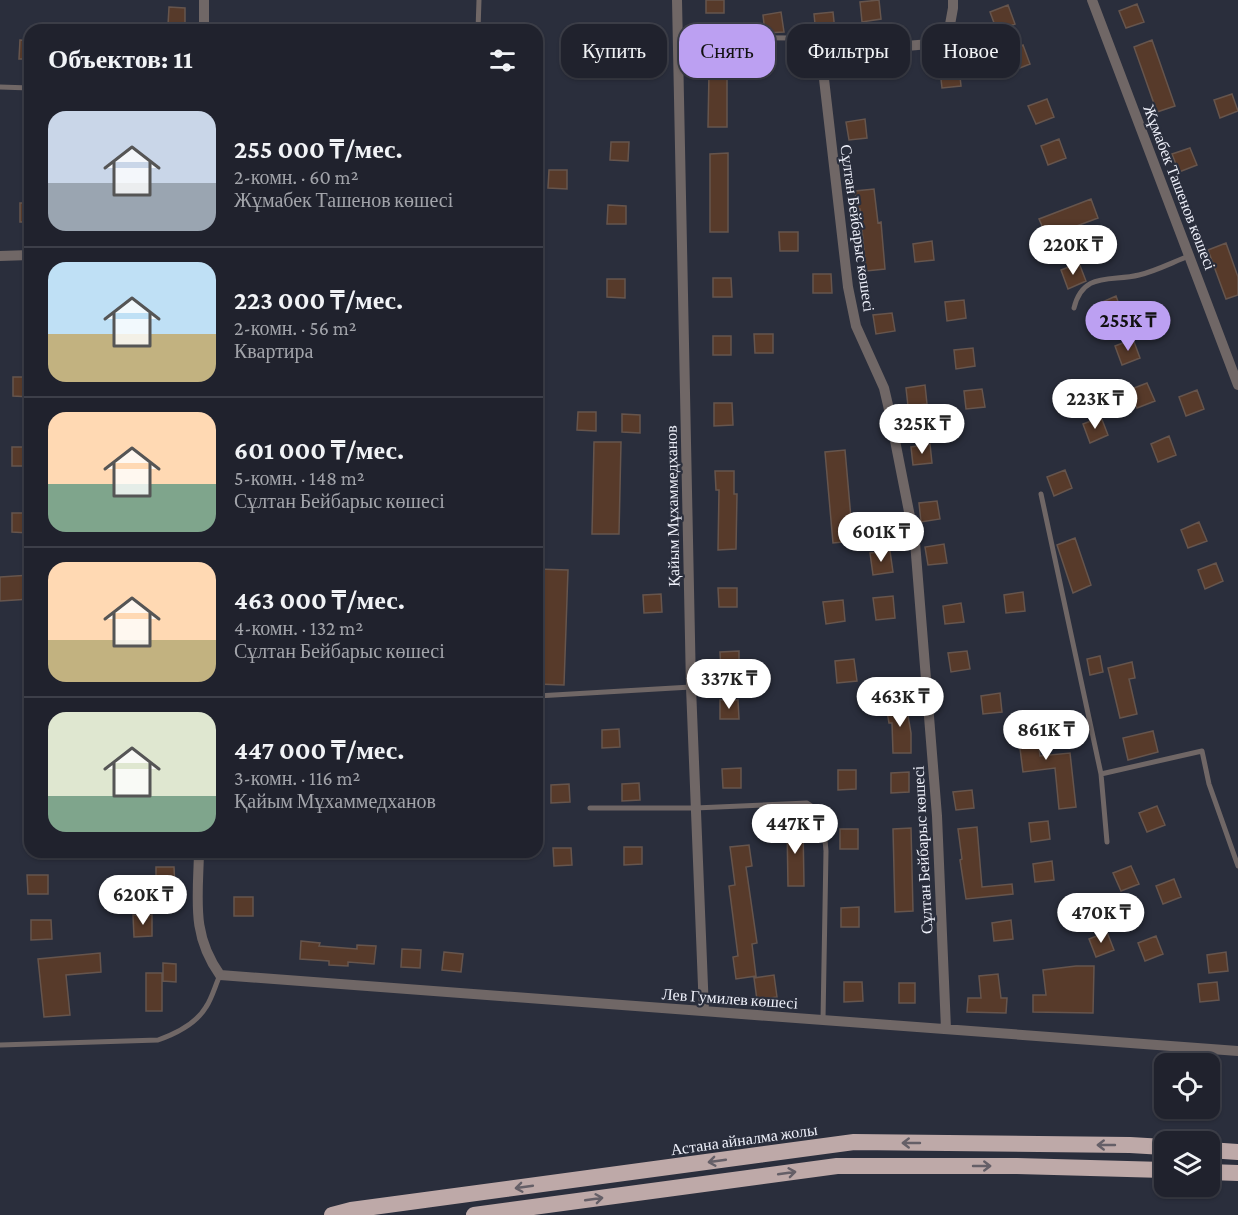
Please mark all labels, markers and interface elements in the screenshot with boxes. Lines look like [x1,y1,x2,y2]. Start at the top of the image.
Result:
chip: Купить [561,24,667,78]
chip: Снять [679,24,775,78]
chip: Фильтры [787,24,910,78]
chip: Новое [922,24,1020,78]
icon: filters [486,44,519,77]
text: Объектов: 11 [48,45,193,74]
street label: Жұмабек Ташенов көшесі [1139,102,1219,273]
icon: home [96,135,168,207]
text: 255 000 ₸/мес. [234,135,403,164]
street label: Сұлтан Бейбарыс көшесі [836,143,878,313]
text: 2-комн. · 60 m² [234,166,358,188]
text: Жұмабек Ташенов көшесі [234,189,453,211]
pin: 220K ₸ [1024,225,1122,276]
text: 220K ₸ [1043,233,1103,255]
icon: home [96,286,168,358]
text: 223 000 ₸/мес. [234,286,403,315]
pin: 255K ₸ [1079,301,1177,352]
text: 255K ₸ [1099,309,1157,331]
text: 2-комн. · 56 m² [234,317,357,339]
text: Квартира [234,340,313,362]
pin: 223K ₸ [1046,379,1144,430]
text: 223K ₸ [1066,387,1124,409]
pin: 325K ₸ [873,404,971,455]
text: 325K ₸ [893,412,951,434]
street label: Қайым Мұхаммедханов [663,425,683,587]
icon: home [96,436,168,508]
text: 601 000 ₸/мес. [234,436,404,465]
text: 5-комн. · 148 m² [234,467,365,489]
text: Сұлтан Бейбарыс көшесі [234,490,445,512]
pin: 601K ₸ [832,512,930,563]
text: 601K ₸ [852,520,910,542]
icon: home [96,586,168,658]
text: 463 000 ₸/мес. [234,586,405,615]
text: 4-комн. · 132 m² [234,617,363,639]
text: Сұлтан Бейбарыс көшесі [234,640,445,662]
pin: 337K ₸ [680,659,778,710]
text: 337K ₸ [701,667,757,689]
pin: 463K ₸ [851,677,949,728]
text: 463K ₸ [871,685,929,707]
pin: 861K ₸ [997,710,1095,761]
text: 861K ₸ [1017,718,1075,740]
icon: home [96,736,168,808]
text: 447 000 ₸/мес. [234,736,404,765]
street label: Сұлтан Бейбарыс көшесі [910,765,936,935]
text: 3-комн. · 116 m² [234,767,360,789]
text: Қайым Мұхаммедханов [234,790,436,812]
pin: 447K ₸ [746,804,844,855]
text: 447K ₸ [766,812,824,834]
pin: 620K ₸ [94,875,192,926]
text: 620K ₸ [113,883,173,905]
pin: 470K ₸ [1052,893,1150,944]
text: 470K ₸ [1071,901,1131,923]
street label: Лев Гумилев көшесі [661,985,799,1013]
map controls [1154,1053,1220,1197]
button: locate [1154,1053,1220,1119]
street label: Астана айналма жолы [670,1121,819,1158]
button: layers [1154,1131,1220,1197]
one-way arrow [901,1137,921,1149]
one-way arrow [1096,1139,1116,1150]
one-way arrow [707,1155,727,1166]
one-way arrow [971,1160,991,1172]
one-way arrow [777,1167,797,1178]
one-way arrow [514,1181,534,1192]
one-way arrow [584,1193,604,1204]

